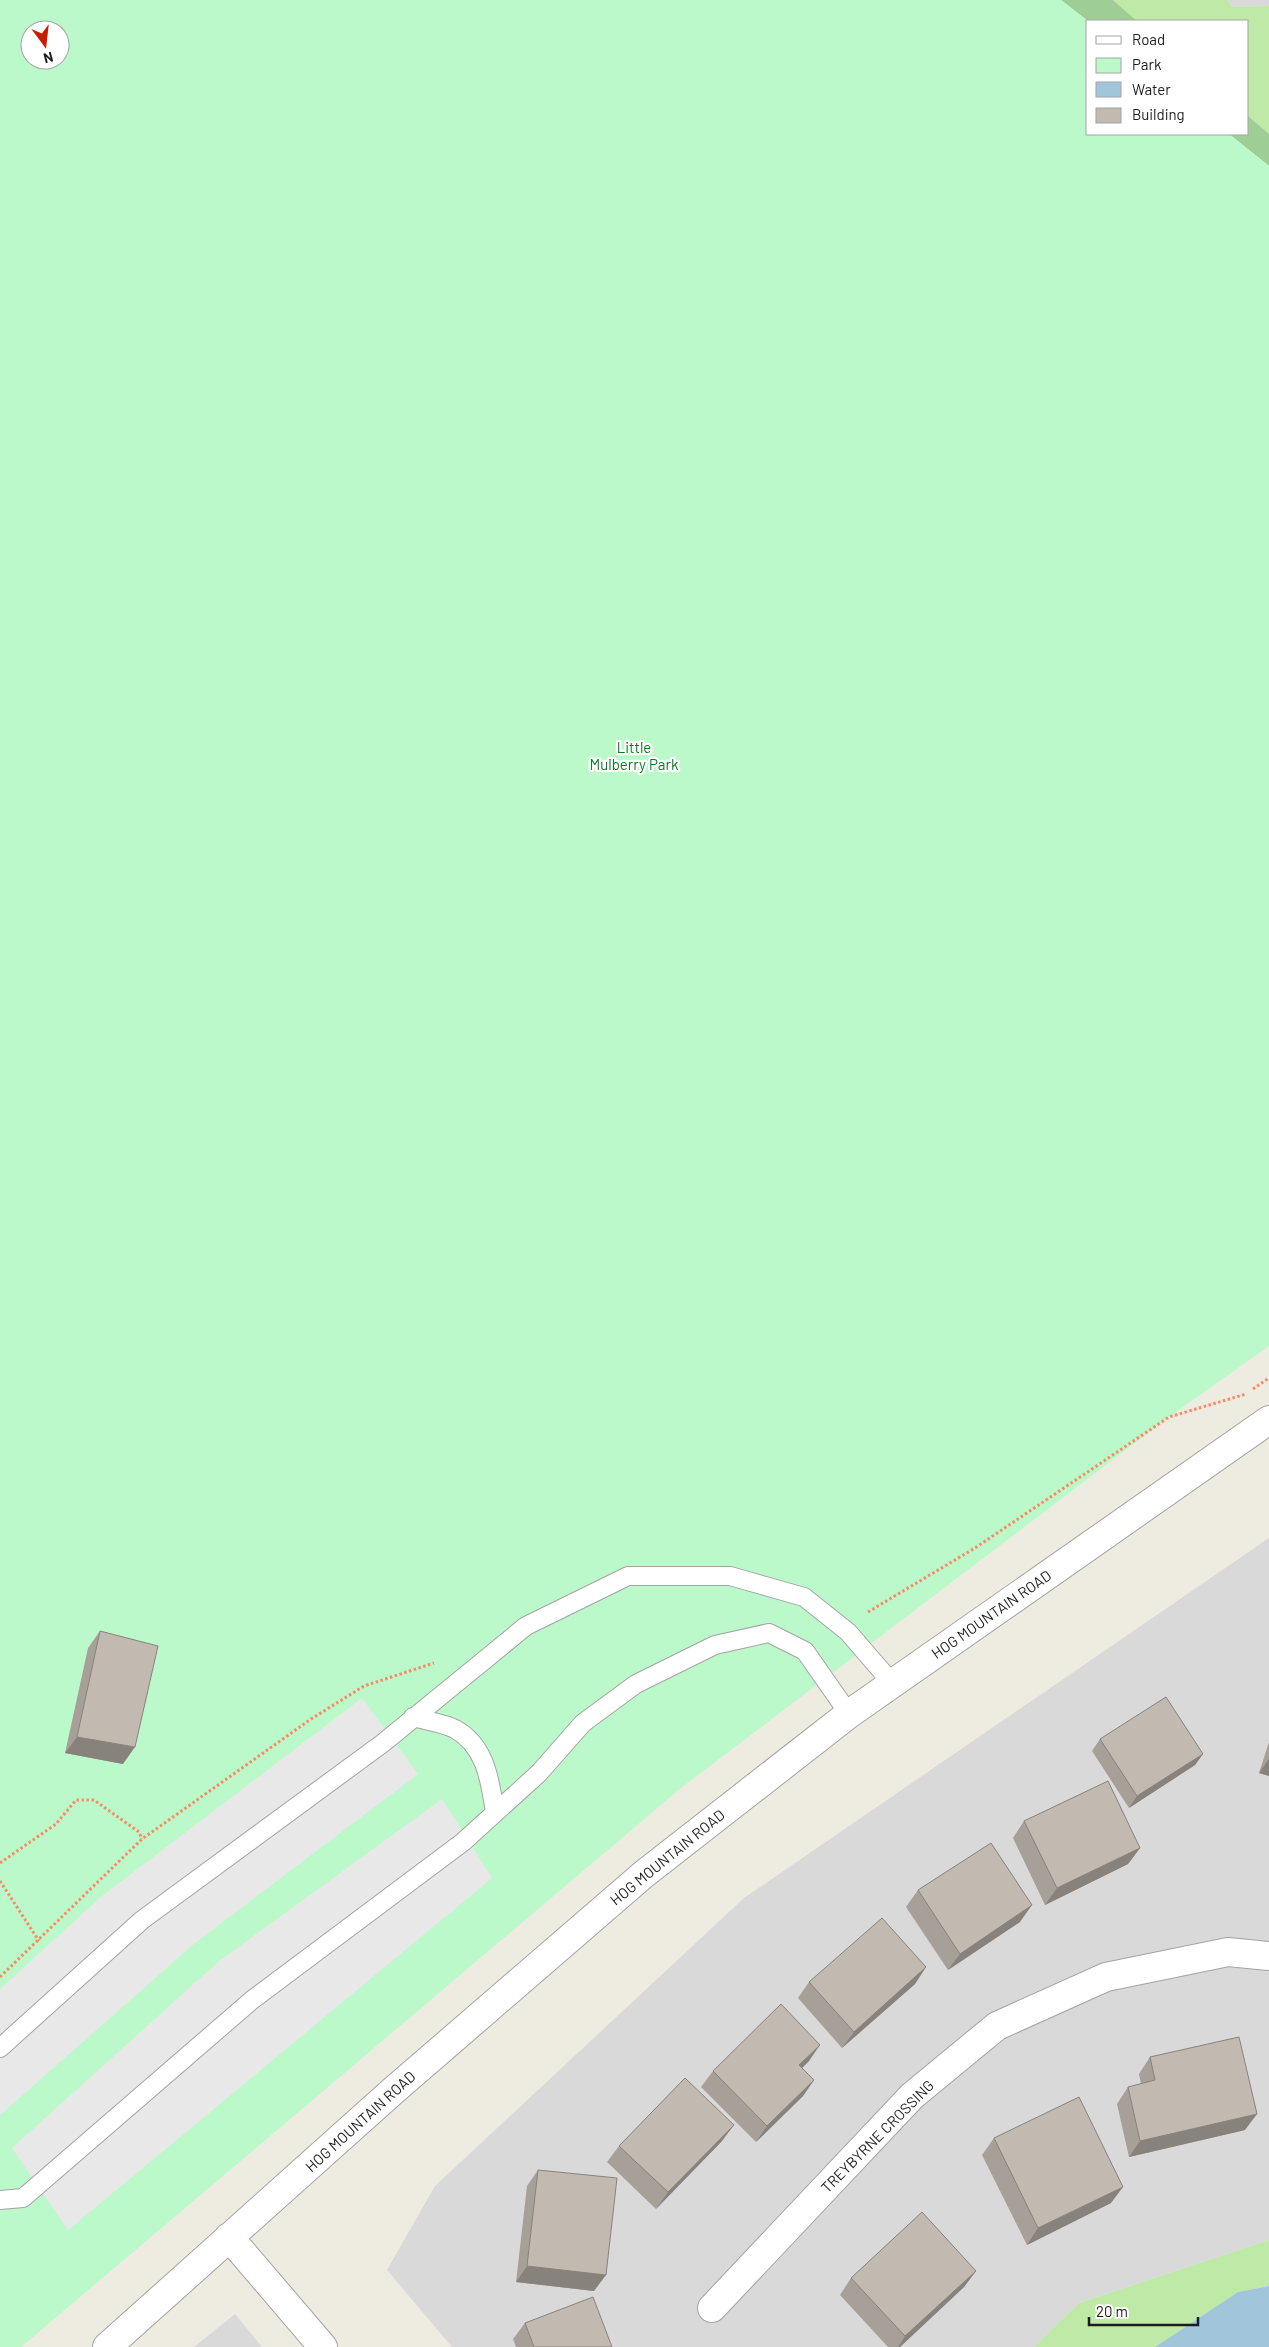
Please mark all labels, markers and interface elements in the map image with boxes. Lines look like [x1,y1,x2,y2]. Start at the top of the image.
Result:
north arrow [20,20,70,70]
legend [1086,20,1249,135]
text: Road [1132,30,1165,48]
text: N [42,49,55,67]
text: Park [1132,55,1162,73]
text: Water [1132,80,1171,98]
text: Building [1132,105,1185,123]
park label: Little Mulberry Park [589,738,679,773]
street label: HOG MOUNTAIN ROAD [928,1566,1054,1662]
street label: HOG MOUNTAIN ROAD [606,1805,728,1909]
street label: HOG MOUNTAIN ROAD [301,2067,419,2175]
street label: TREYBYRNE CROSSING [817,2076,937,2196]
scale bar [1089,2294,1198,2326]
text: 20 m [1096,2302,1128,2320]

